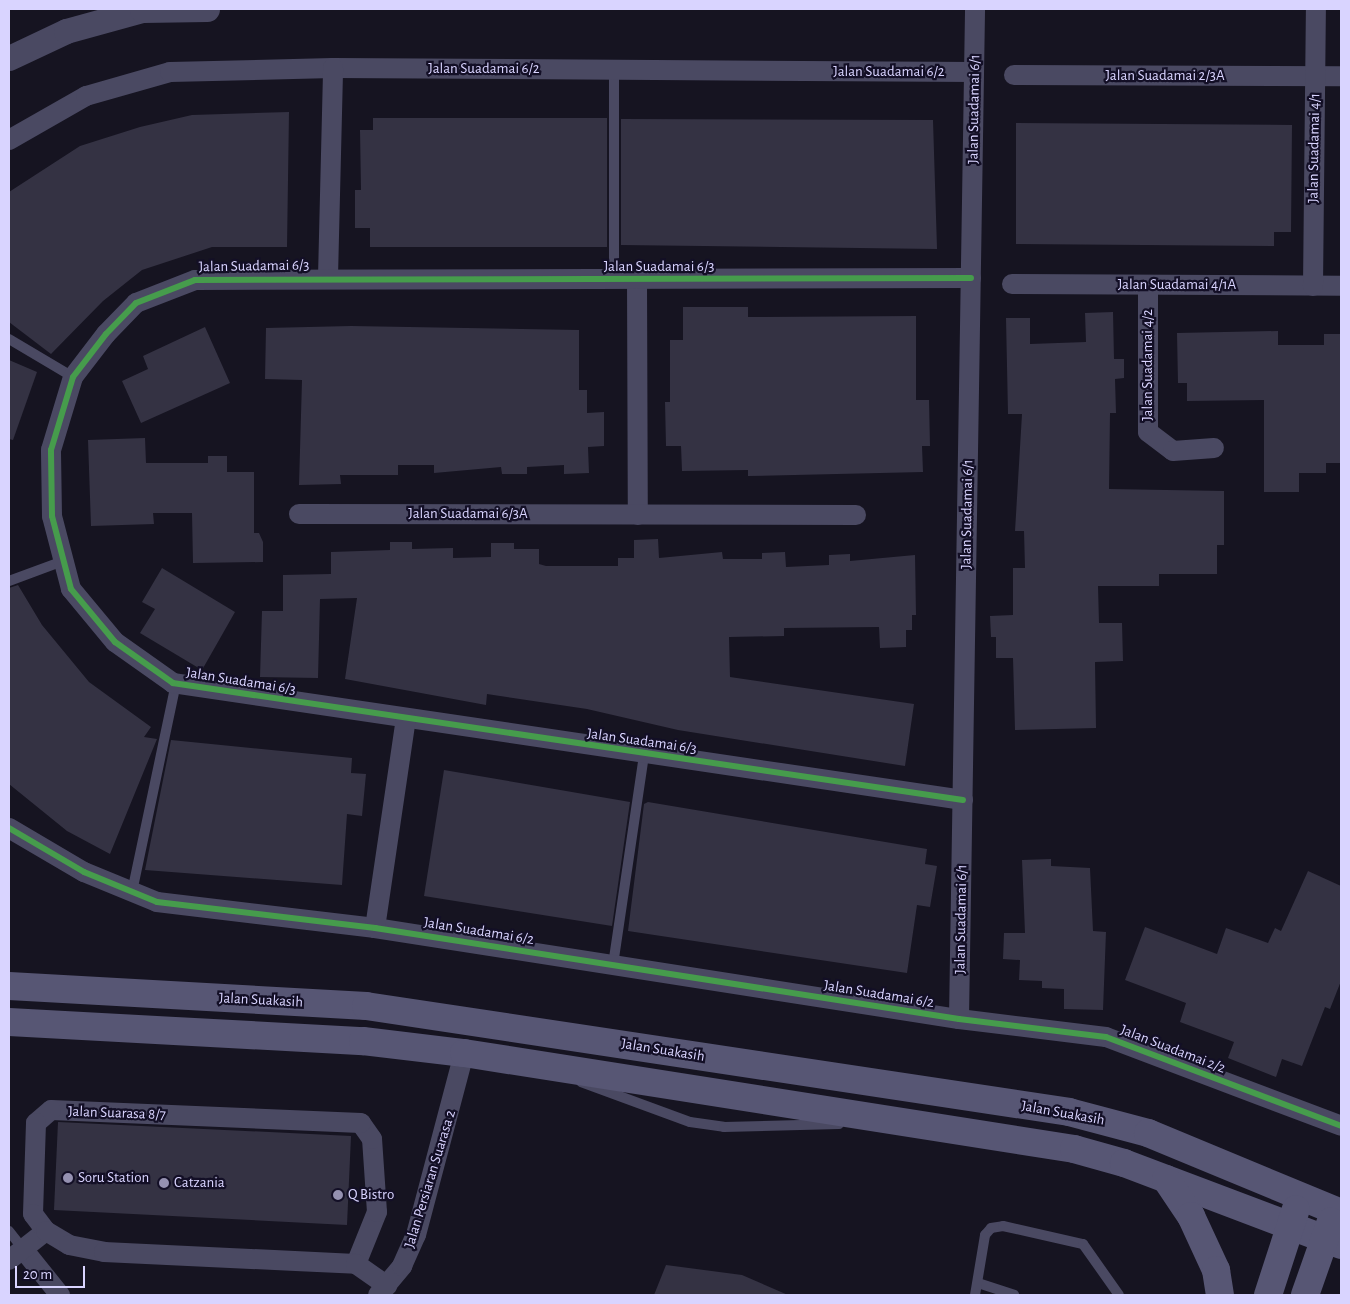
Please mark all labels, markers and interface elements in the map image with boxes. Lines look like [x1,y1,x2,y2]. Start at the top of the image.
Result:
street label: Jalan Suadamai 6/1 [964,54,984,164]
street label: Jalan Suadamai 6/2 [428,60,540,78]
street label: Jalan Suadamai 6/2 [833,63,945,81]
street label: Jalan Suadamai 2/3A [1105,67,1225,85]
street label: Jalan Suadamai 4/1 [1304,93,1324,203]
street label: Jalan Suadamai 6/3 [198,256,310,276]
street label: Jalan Suadamai 6/3 [604,258,714,276]
street label: Jalan Suadamai 4/1A [1118,276,1236,294]
street label: Jalan Suadamai 4/2 [1139,309,1157,421]
street label: Jalan Suadamai 6/1 [957,459,977,569]
street label: Jalan Suadamai 6/3A [408,505,528,523]
street label: Jalan Suadamai 6/3 [185,663,297,699]
street label: Jalan Suadamai 6/3 [586,724,698,758]
street label: Jalan Suadamai 6/1 [951,864,971,974]
street label: Jalan Suadamai 6/2 [423,913,535,949]
street label: Jalan Suadamai 6/2 [823,976,935,1012]
street label: Jalan Suakasih [219,989,303,1011]
street label: Jalan Suadamai 2/2 [1118,1021,1228,1077]
street label: Jalan Suakasih [620,1035,706,1065]
street label: Jalan Suakasih [1020,1097,1106,1129]
street label: Jalan Suarasa 8/7 [68,1102,166,1124]
street label: Jalan Persiaran Suarasa 2 [400,1108,460,1250]
place label: Soru Station [78,1169,149,1187]
marker: Soru Station [62,1172,74,1184]
place label: Catzania [174,1174,225,1192]
marker: Catzania [158,1177,170,1189]
place label: Q Bistro [348,1186,394,1204]
marker: Q Bistro [332,1189,344,1201]
scale bar [18,1256,88,1288]
text: 20 m [23,1267,52,1282]

